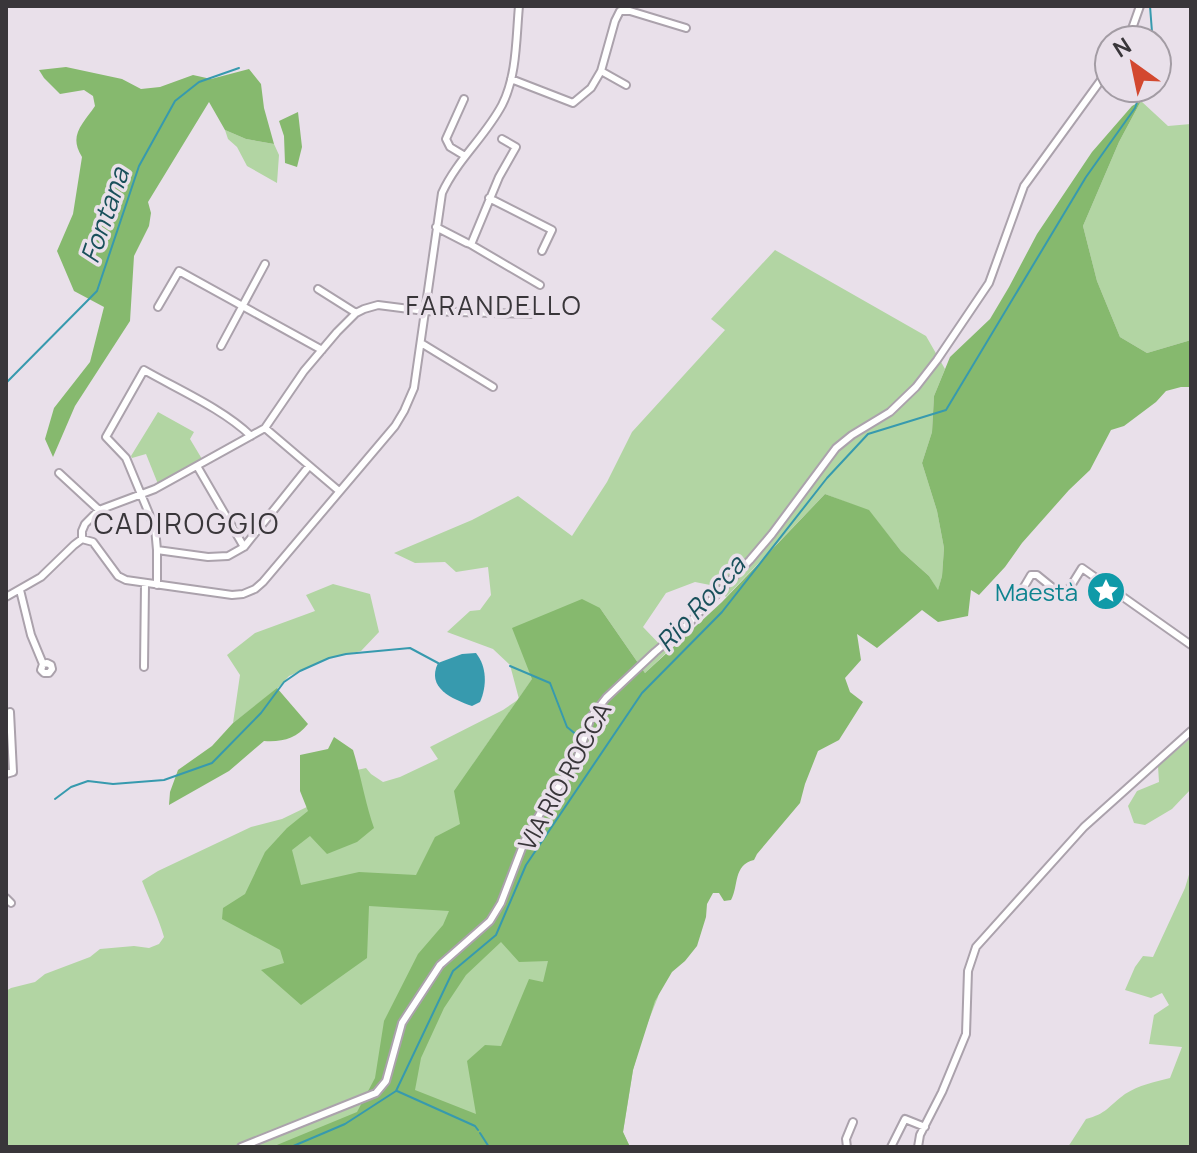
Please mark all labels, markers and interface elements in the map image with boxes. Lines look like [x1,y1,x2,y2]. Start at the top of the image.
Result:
north arrow [1093,24,1173,104]
text: N [1107,30,1137,64]
water label: Fontana [71,161,138,267]
district label: FARANDELLO [405,287,583,323]
district label: CADIROGGIO [94,504,280,542]
water label: Rio Rocca [647,546,754,659]
place icon: Maestà [1085,570,1127,612]
place label: Maestà [995,575,1078,608]
street label: VIA RIO ROCCA [510,696,618,856]

